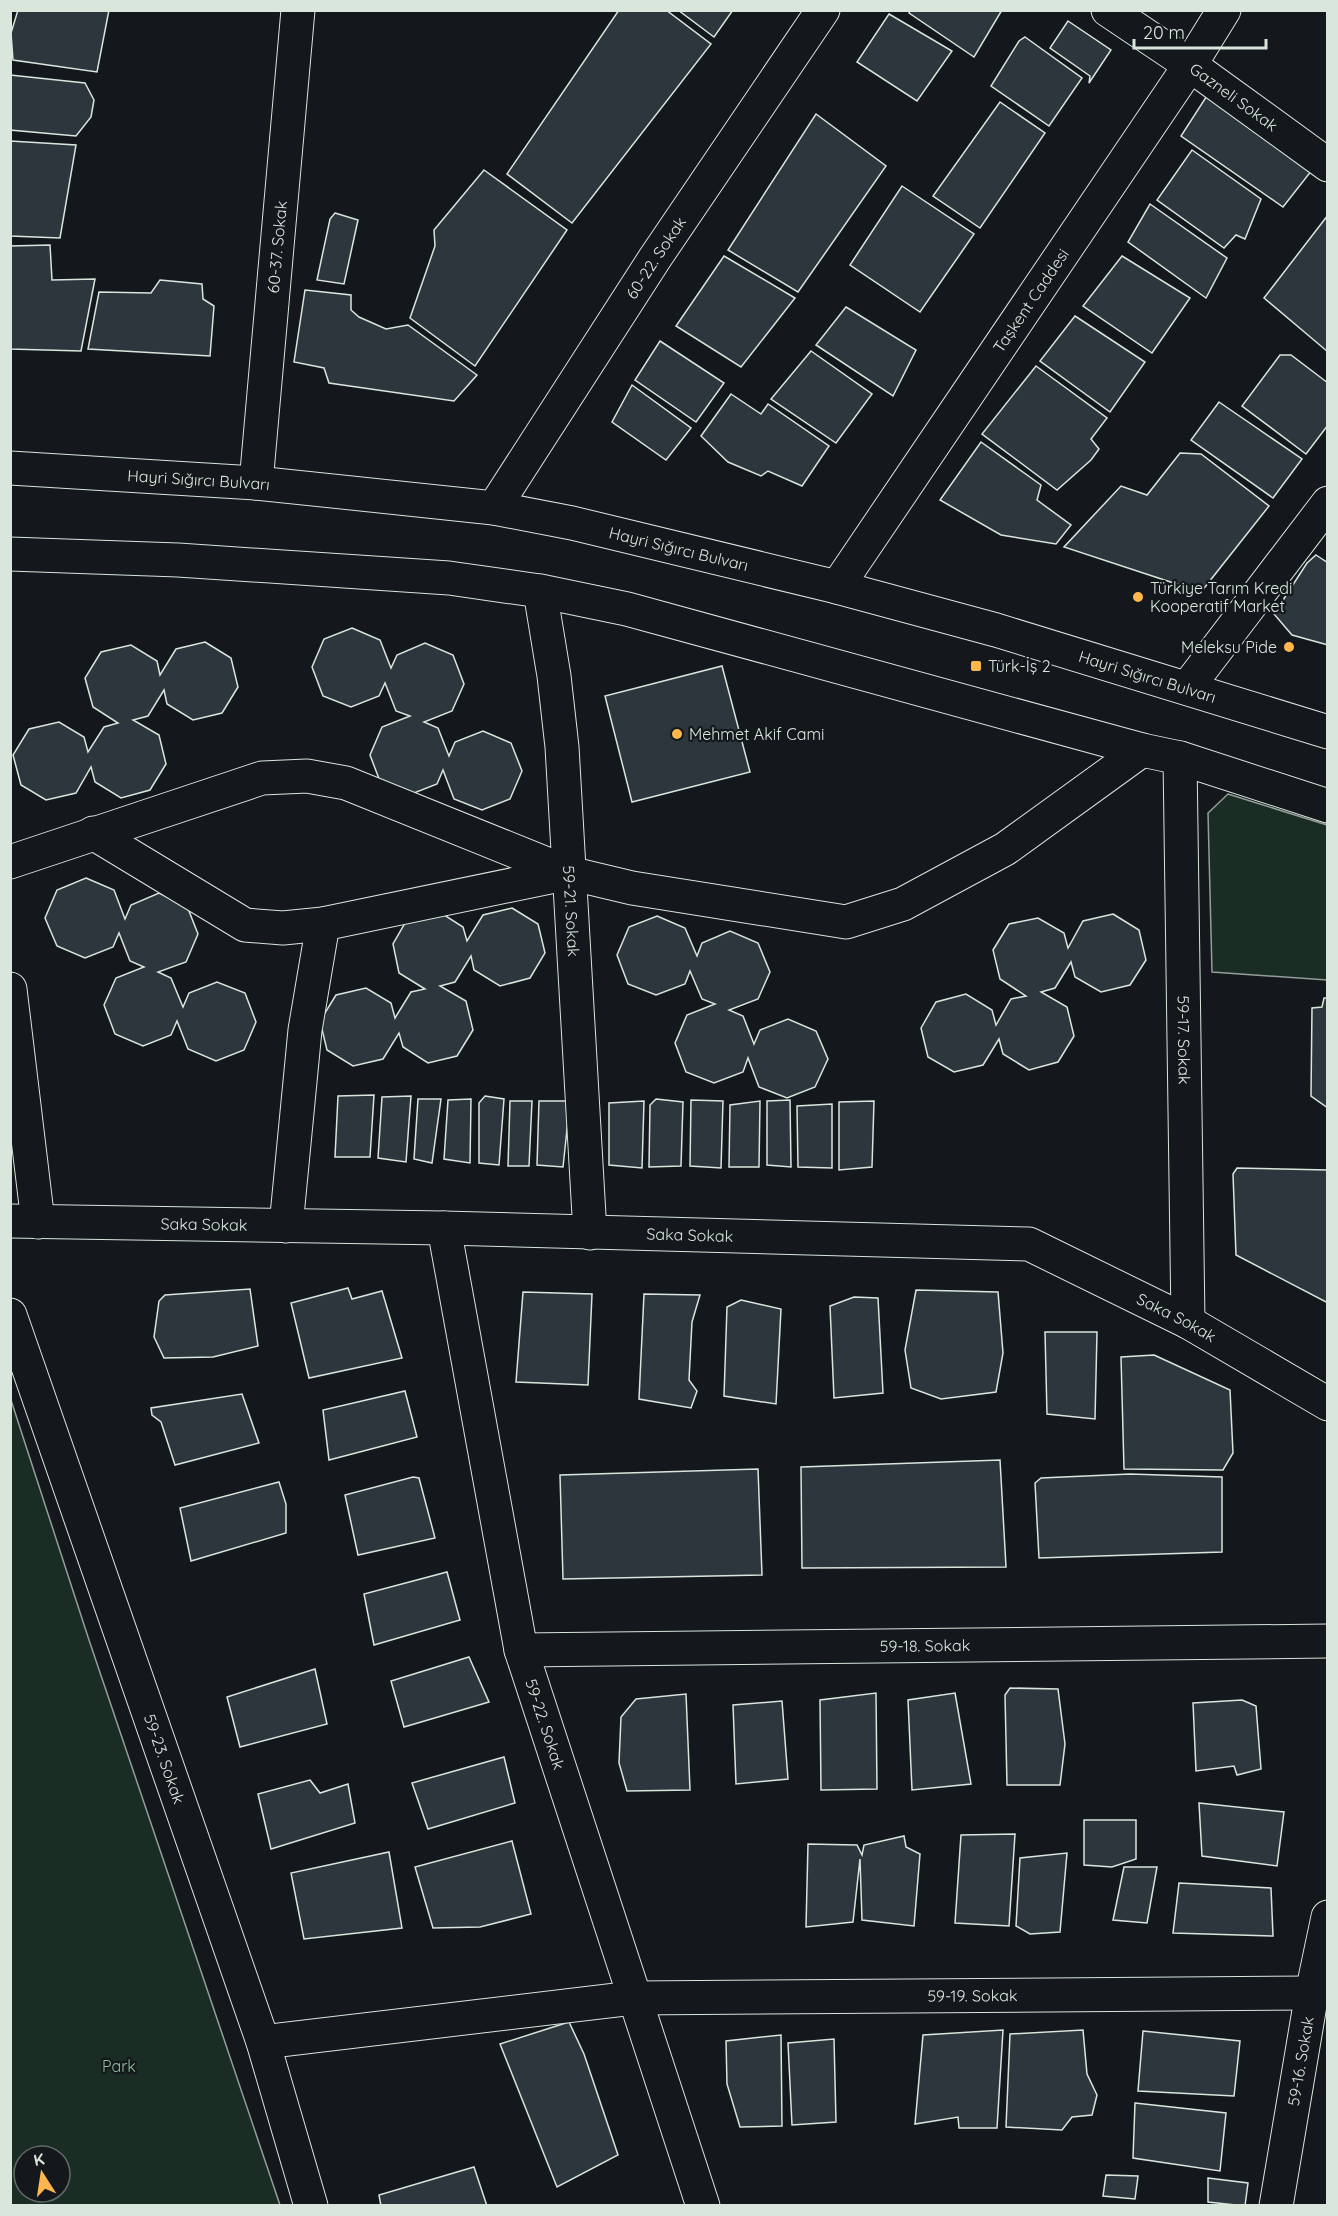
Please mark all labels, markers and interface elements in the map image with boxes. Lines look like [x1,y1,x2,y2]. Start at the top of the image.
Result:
scale bar [1134,12,1266,50]
text: 20 m [1143,21,1185,44]
street label: Gazneli Sokak [1186,58,1282,135]
street label: 60-37. Sokak [263,200,291,294]
street label: 60-22. Sokak [621,213,690,303]
street label: Taşkent Caddesi [989,245,1073,356]
street label: Hayri Sığırcı Bulvarı [127,465,271,494]
street label: Hayri Sığırcı Bulvarı [607,522,750,575]
place label: Türkiye Tarım Kredi Kooperatif Market [1150,578,1292,616]
marker: Türkiye Tarım Kredi Kooperatif Market [1131,590,1145,604]
place label: Meleksu Pide [1181,637,1277,657]
marker: Meleksu Pide [1282,640,1296,654]
street label: Hayri Sığırcı Bulvarı [1076,646,1219,707]
place label: Türk-İş 2 [988,656,1051,676]
marker: Türk-İş 2 [969,659,983,673]
place label: Mehmet Akif Cami [689,724,824,744]
marker: Mehmet Akif Cami [670,727,684,741]
street label: 59-21. Sokak [559,865,584,957]
street label: 59-17. Sokak [1173,995,1195,1085]
street label: Saka Sokak [160,1213,247,1235]
street label: Saka Sokak [646,1224,733,1246]
street label: Saka Sokak [1134,1288,1220,1346]
street label: 59-18. Sokak [880,1635,970,1656]
street label: 59-22. Sokak [521,1676,569,1772]
street label: 59-23. Sokak [140,1711,189,1807]
street label: 59-19. Sokak [927,1985,1018,2006]
street label: 59-16. Sokak [1283,2015,1318,2107]
park label: Park [102,2056,136,2076]
north arrow [12,2144,72,2204]
text: K [32,2148,46,2170]

